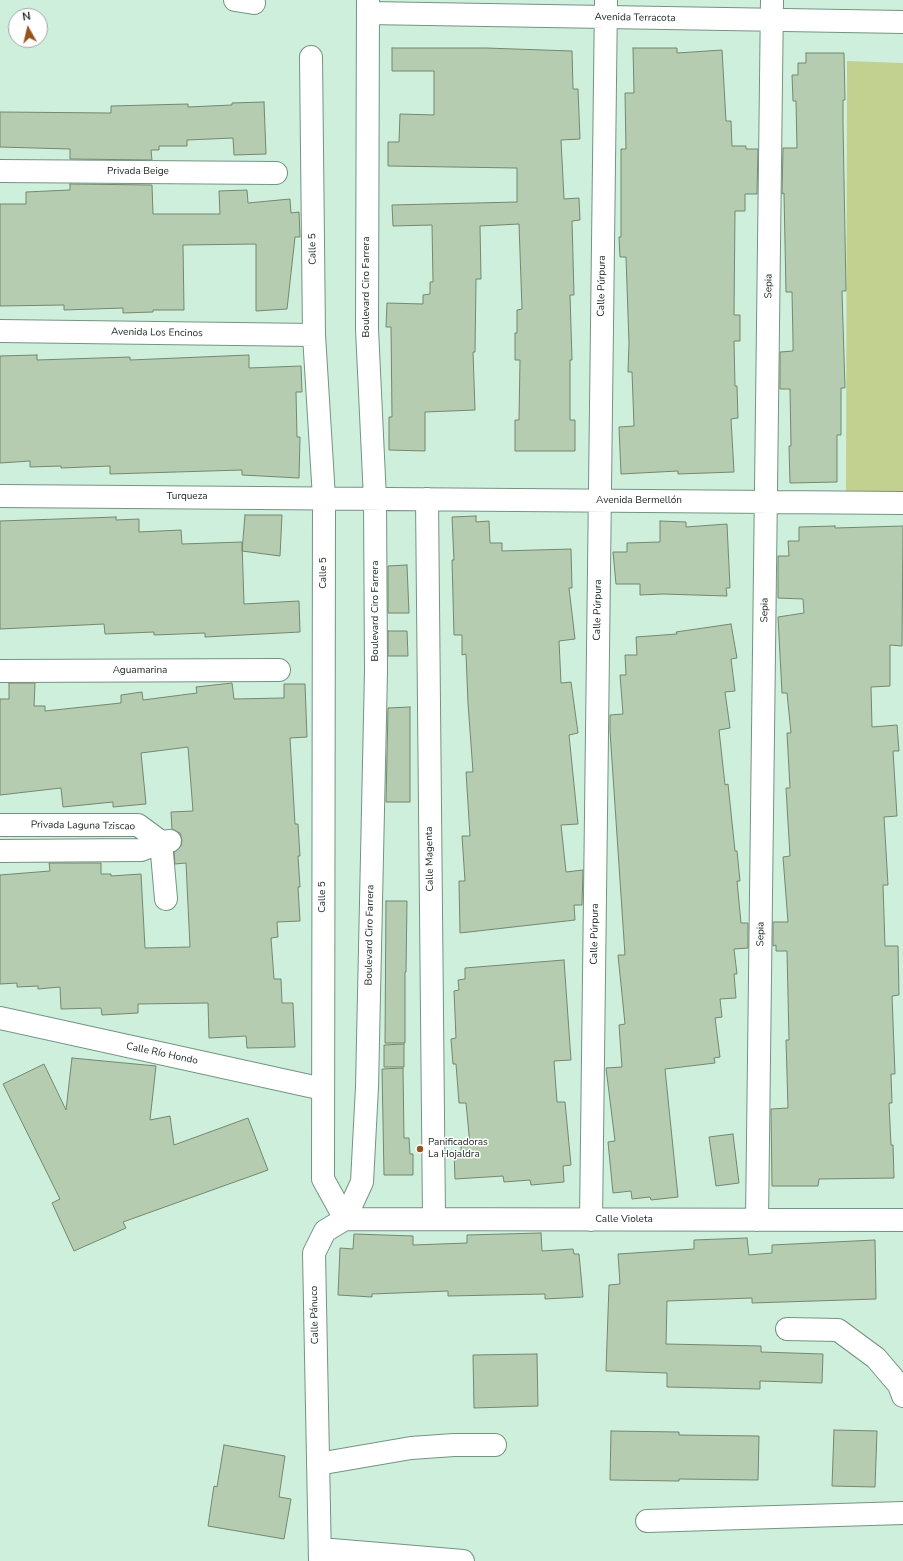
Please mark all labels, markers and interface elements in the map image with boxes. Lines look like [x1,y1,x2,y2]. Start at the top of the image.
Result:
north arrow [8,8,48,48]
text: N [21,9,32,25]
street label: Avenida Terracota [594,11,676,25]
street label: Privada Beige [107,166,169,178]
street label: Calle 5 [307,233,319,265]
street label: Boulevard Ciro Farrera [361,237,373,337]
street label: Calle Púrpura [595,255,609,317]
street label: Sepia [763,273,775,299]
street label: Avenida Los Encinos [111,326,203,340]
street label: Turqueza [166,491,208,503]
street label: Avenida Bermellón [596,495,682,507]
street label: Calle 5 [318,557,330,589]
street label: Boulevard Ciro Farrera [370,561,382,661]
street label: Calle Púrpura [591,579,605,641]
street label: Sepia [759,597,771,623]
street label: Aguamarina [113,665,167,677]
street label: Privada Laguna Tziscao [31,819,135,833]
street label: Calle Magenta [423,826,437,892]
street label: Calle 5 [317,881,329,913]
street label: Boulevard Ciro Farrera [363,884,377,986]
street label: Calle Púrpura [588,903,602,965]
street label: Sepia [755,921,767,947]
street label: Calle Río Hondo [125,1041,199,1067]
place label: Panificadoras La Hojaldra [428,1137,488,1160]
marker: Panificadoras La Hojaldra [415,1144,425,1154]
street label: Calle Violeta [595,1214,653,1226]
street label: Calle Pánuco [308,1286,322,1344]

